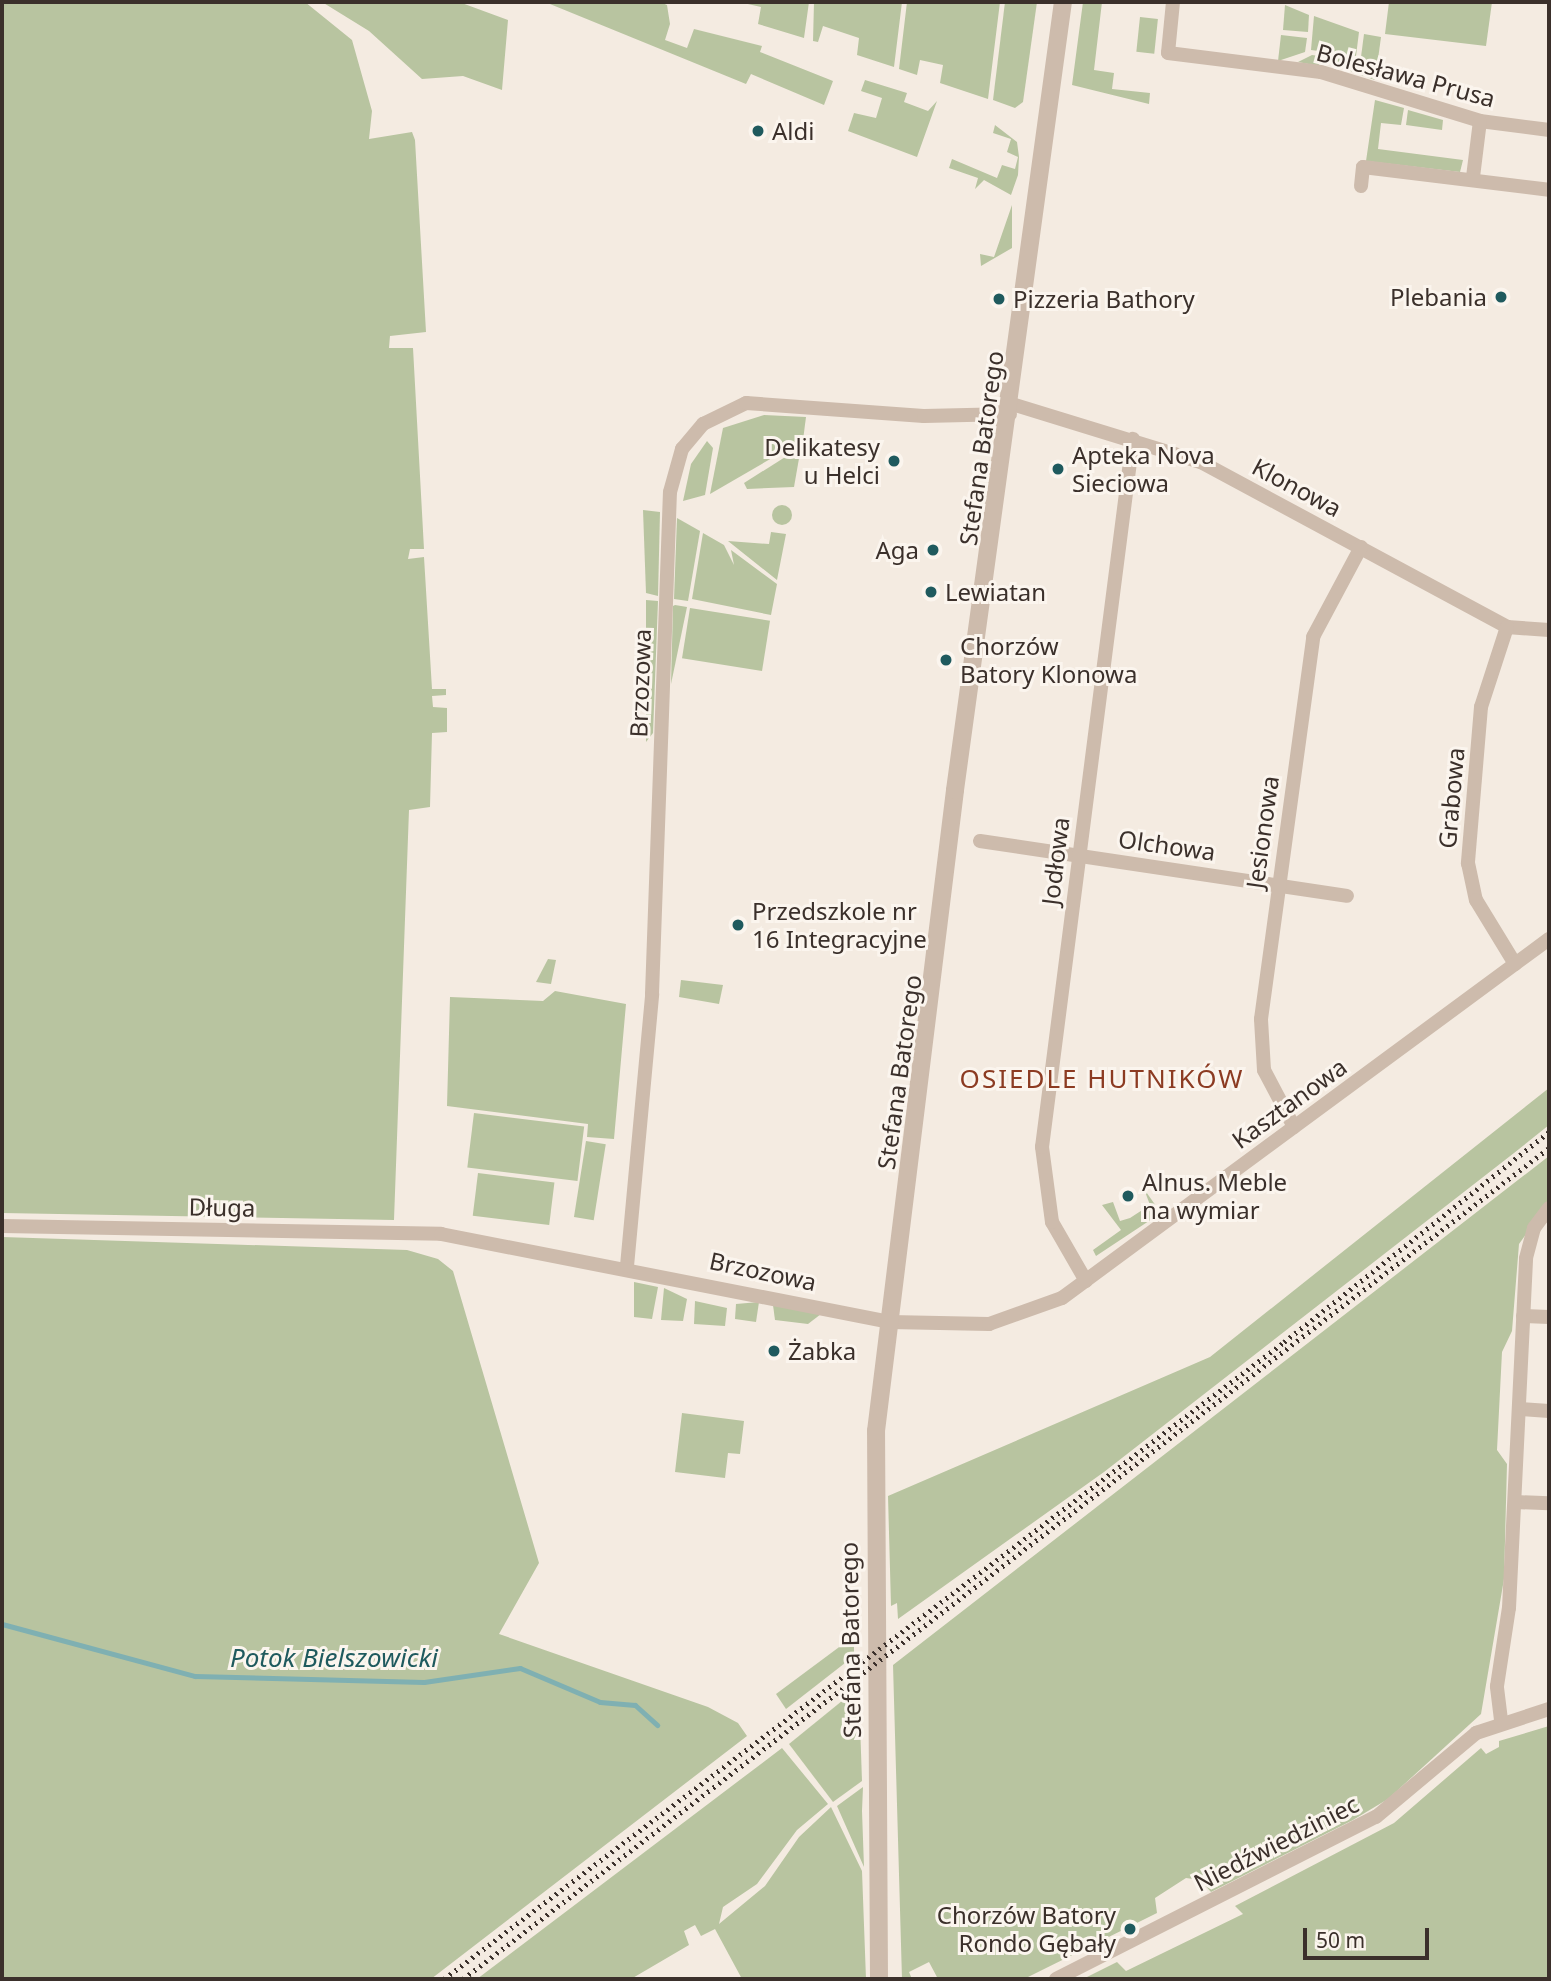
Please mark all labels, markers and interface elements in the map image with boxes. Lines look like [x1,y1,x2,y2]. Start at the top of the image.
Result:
street label: Bolesława Prusa [1314,37,1498,113]
place label: Aldi [772,117,814,145]
marker: Aldi [750,123,766,139]
place label: Plebania [1390,283,1487,311]
place label: Pizzeria Bathory [1013,285,1195,313]
marker: Plebania [1493,289,1509,305]
marker: Pizzeria Bathory [991,291,1007,307]
street label: Stefana Batorego [953,349,1009,547]
place label: Delikatesy u Helci [764,433,880,489]
place label: Apteka Nova Sieciowa [1072,441,1215,497]
street label: Klonowa [1248,452,1346,522]
marker: Delikatesy u Helci [886,453,902,469]
marker: Apteka Nova Sieciowa [1050,461,1066,477]
place label: Aga [875,536,919,564]
marker: Aga [925,542,941,558]
place label: Lewiatan [945,578,1046,606]
marker: Lewiatan [923,584,939,600]
street label: Brzozowa [624,628,656,738]
place label: Chorzów Batory Klonowa [960,632,1137,688]
marker: Chorzów Batory Klonowa [938,652,954,668]
street label: Grabowa [1432,746,1470,850]
street label: Jesionowa [1240,774,1284,890]
street label: Jodłowa [1035,815,1075,907]
street label: Olchowa [1117,824,1217,866]
place label: Przedszkole nr 16 Integracyjne [752,897,927,953]
marker: Przedszkole nr 16 Integracyjne [730,917,746,933]
street label: Stefana Batorego [871,973,927,1171]
street label: Kasztanowa [1226,1052,1352,1154]
district label: OSIEDLE HUTNIKÓW [962,1063,1242,1095]
place label: Alnus. Meble na wymiar [1142,1168,1287,1224]
marker: Alnus. Meble na wymiar [1120,1188,1136,1204]
street label: Długa [188,1192,256,1222]
street label: Brzozowa [707,1246,819,1296]
place label: Żabka [788,1337,856,1365]
marker: Żabka [766,1343,782,1359]
street label: Stefana Batorego [834,1542,866,1738]
water label: Potok Bielszowicki [230,1642,438,1674]
street label: Niedźwiedziniec [1189,1789,1363,1897]
place label: Chorzów Batory Rondo Gębały [937,1901,1116,1957]
scale bar [1306,1914,1432,1958]
marker: Chorzów Batory Rondo Gębały [1122,1921,1138,1937]
text: 50 m [1316,1926,1365,1954]

